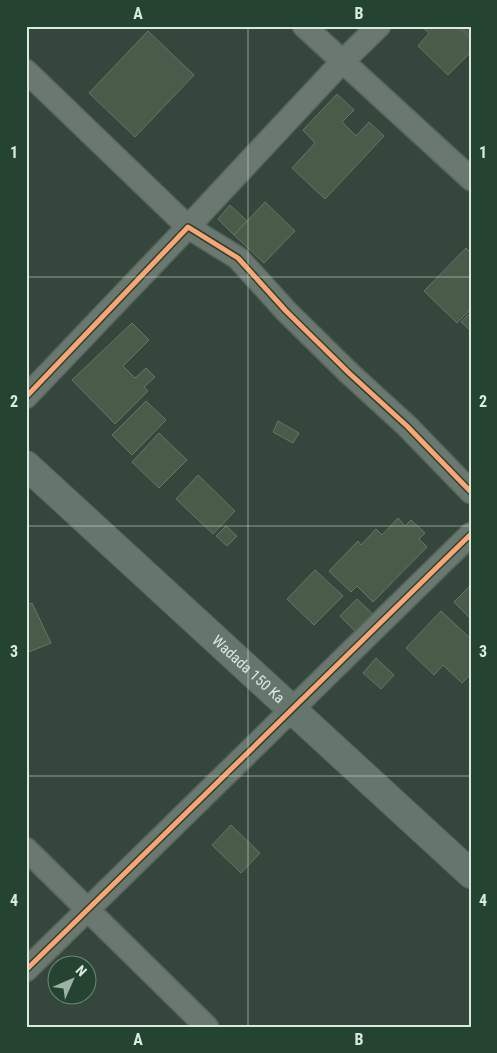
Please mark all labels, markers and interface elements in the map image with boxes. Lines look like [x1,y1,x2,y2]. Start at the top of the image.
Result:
text: A [133,4,143,23]
text: B [355,4,364,23]
text: 1 [10,143,18,162]
text: 1 [479,143,487,162]
text: 2 [10,392,18,411]
text: 2 [479,392,487,411]
street label: Wadada 150 Ka [208,632,288,707]
text: 3 [10,642,18,661]
text: 3 [479,642,487,661]
text: 4 [10,891,18,910]
text: 4 [479,891,487,910]
north arrow [48,956,98,1006]
text: N [73,962,90,979]
text: A [133,1030,143,1049]
text: B [355,1030,364,1049]

